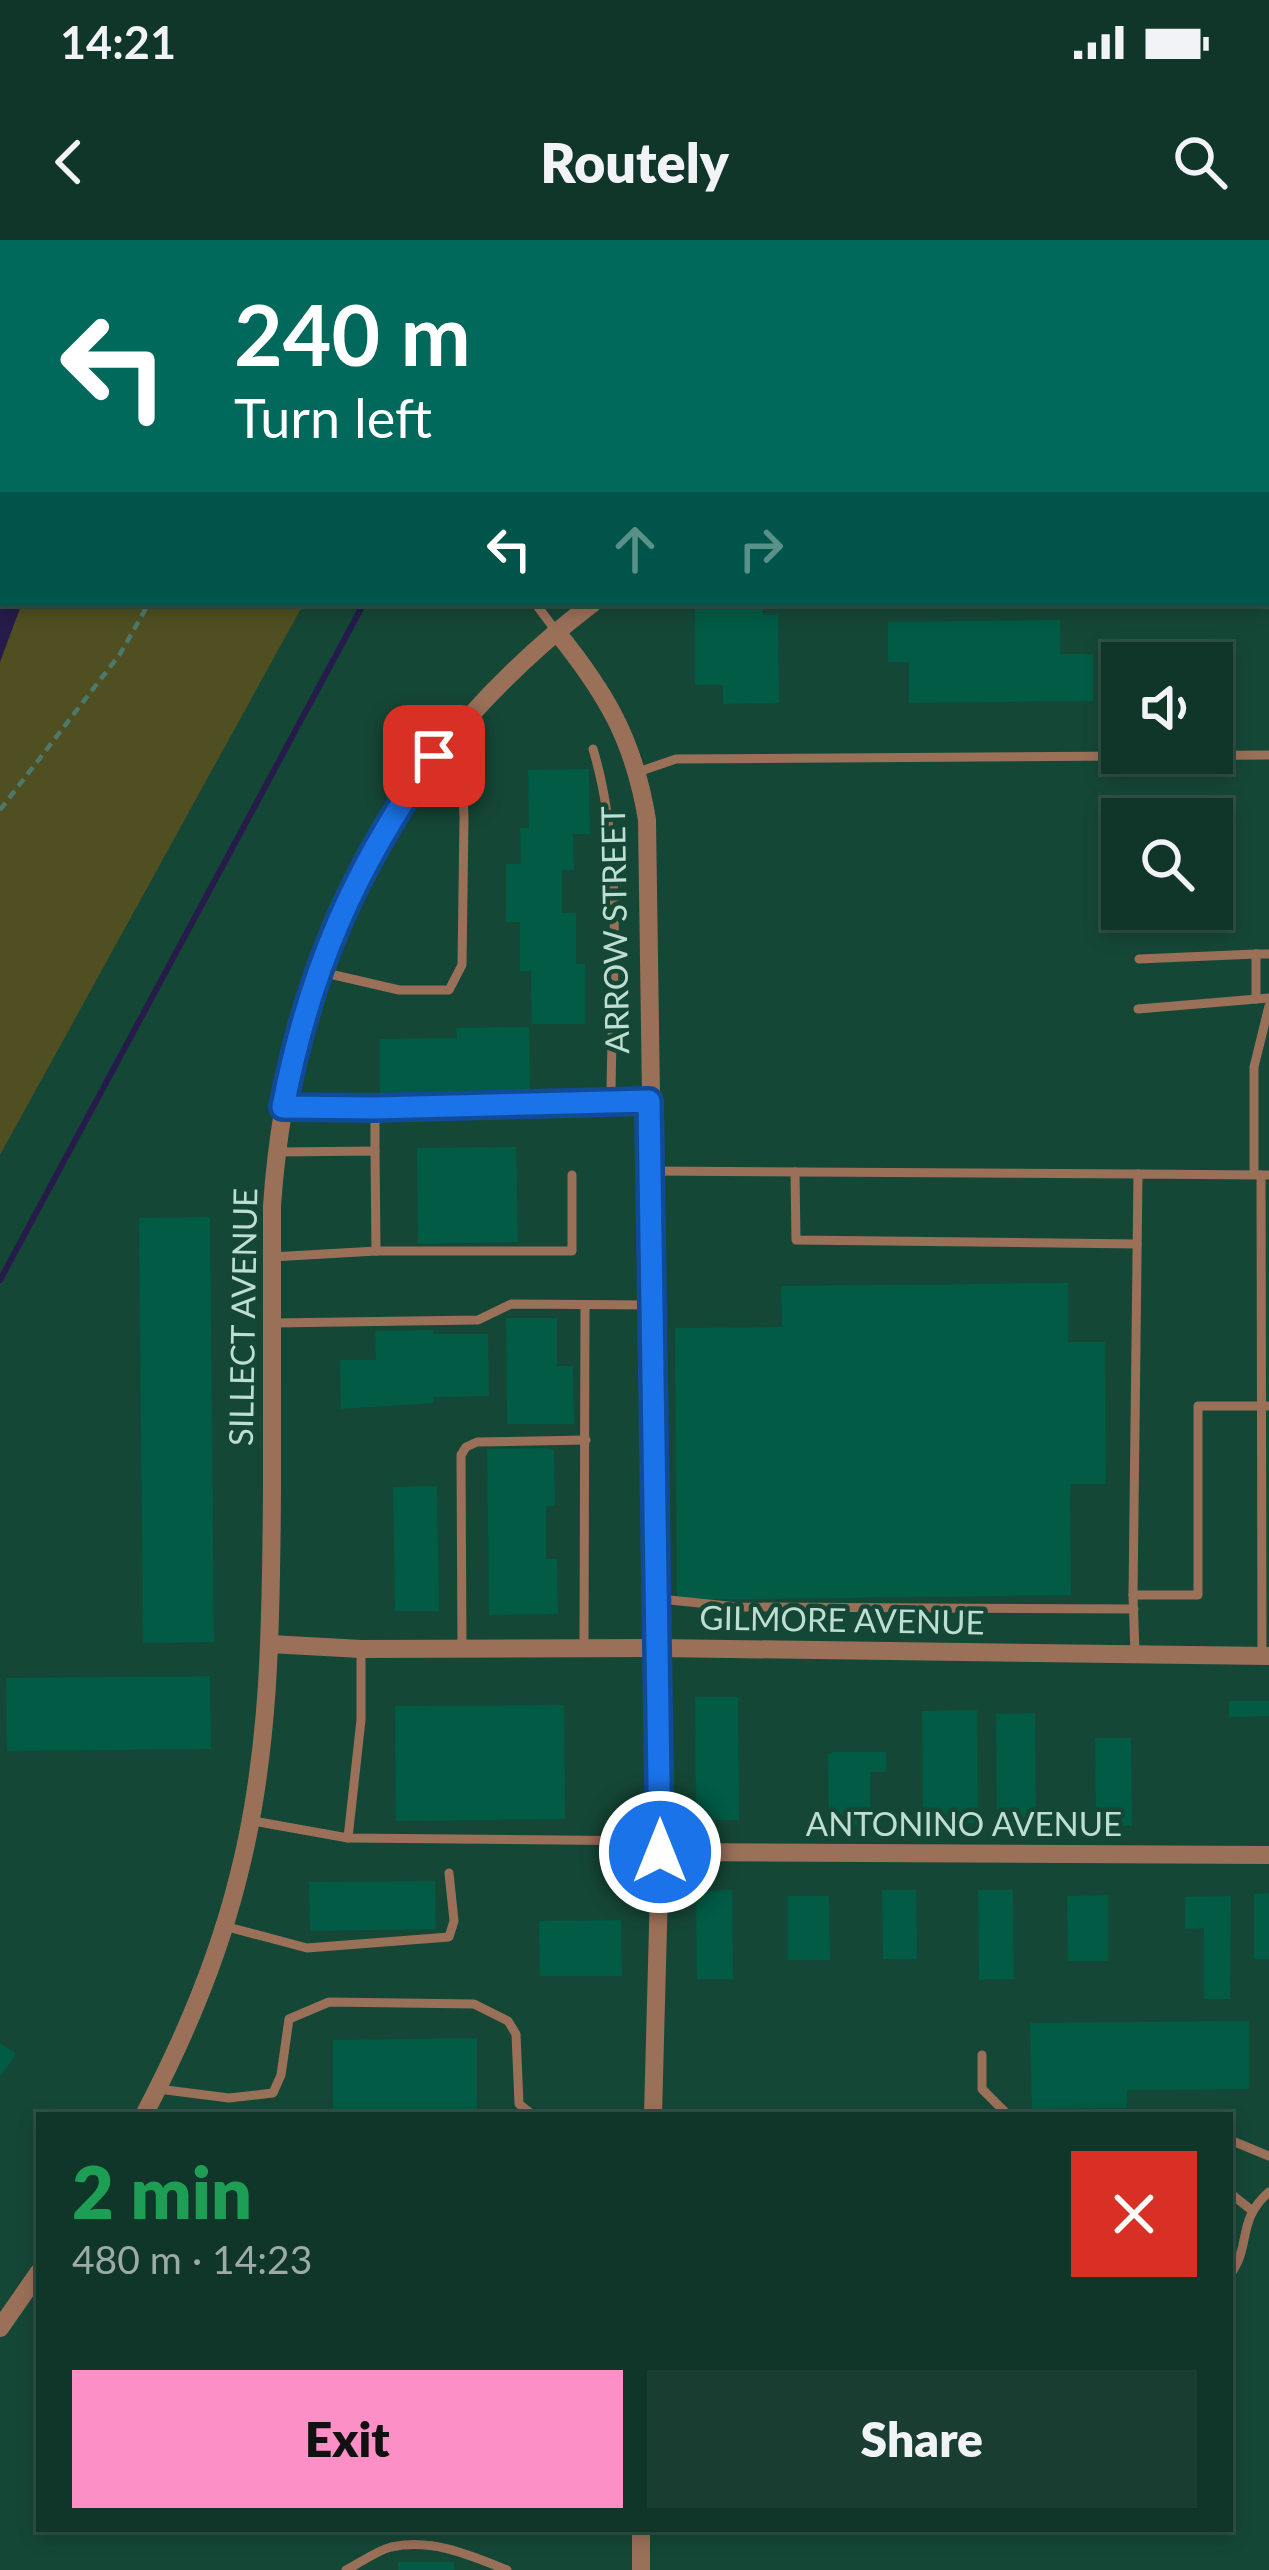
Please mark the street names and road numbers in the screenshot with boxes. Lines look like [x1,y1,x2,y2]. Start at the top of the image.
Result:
street label: ARROW STREET [592,805,636,1054]
street label: SILLECT AVENUE [220,1188,264,1446]
street label: GILMORE AVENUE [699,1597,985,1641]
street label: ANTONINO AVENUE [806,1803,1122,1843]

